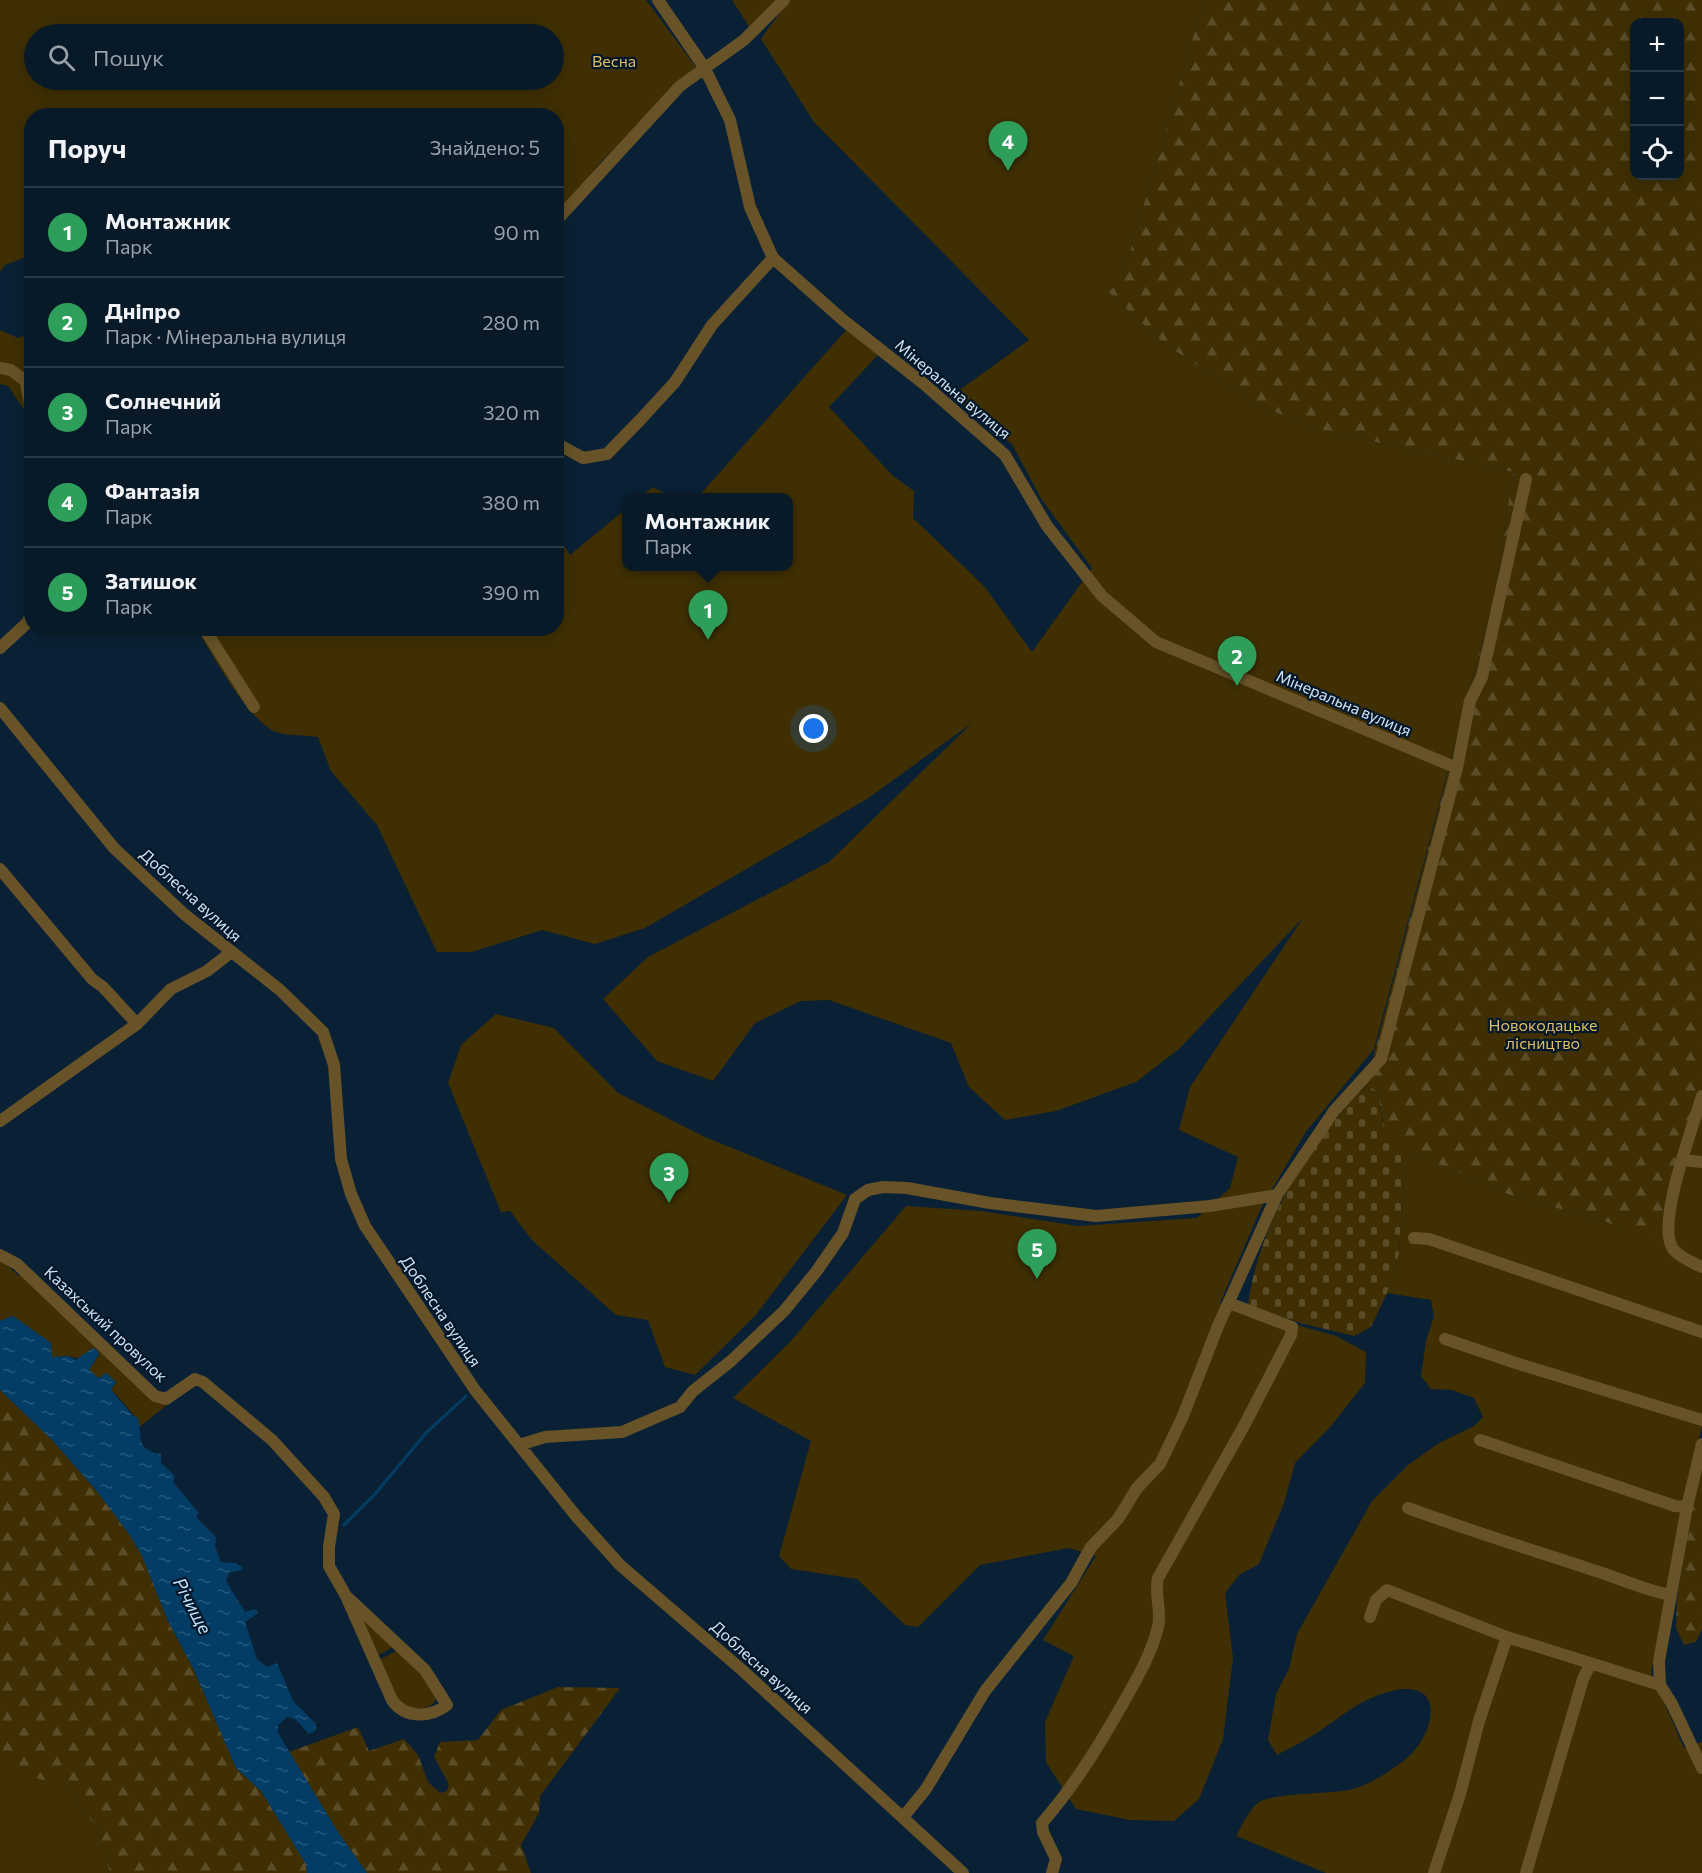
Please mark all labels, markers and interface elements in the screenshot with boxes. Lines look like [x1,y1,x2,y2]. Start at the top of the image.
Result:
map controls [1630,18,1684,180]
button: + [1630,18,1684,72]
search box [24,24,564,90]
icon: search [45,41,78,74]
text: Пошук [93,44,164,71]
park label: Весна [592,51,636,70]
button: − [1630,72,1684,126]
pin: 4 [988,122,1028,171]
button: locate [1630,126,1684,180]
text: Поруч [48,132,126,163]
text: Знайдено: 5 [430,135,540,159]
text: Монтажник [105,207,231,234]
text: 1 [63,220,72,244]
text: 90 m [494,220,540,244]
text: Парк [105,234,153,258]
text: Дніпро [105,297,180,324]
text: 2 [62,310,73,334]
text: 280 m [482,310,540,334]
text: Парк · Мінеральна вулиця [105,324,346,348]
street label: Мінеральна вулиця [892,335,1015,442]
text: Солнечний [105,387,221,414]
text: 3 [62,400,73,424]
text: 320 m [483,400,540,424]
text: Парк [105,414,153,438]
text: Фантазія [105,477,200,504]
text: 4 [61,490,74,514]
text: 380 m [482,490,540,514]
popup [622,493,793,571]
text: Парк [105,504,153,528]
text: Монтажник [645,507,770,534]
text: Парк [645,534,692,558]
text: Затишок [105,567,197,594]
text: 5 [62,580,73,604]
text: 390 m [482,580,540,604]
pin: 1 [688,590,728,640]
text: Парк [105,594,153,618]
pin: 2 [1218,636,1256,686]
street label: Мінеральна вулиця [1274,665,1415,740]
your location [799,714,828,743]
street label: Доблесна вулиця [137,844,246,945]
park label: Новокодацьке лісництво [1488,1015,1598,1052]
pin: 3 [650,1154,688,1203]
pin: 5 [1018,1230,1056,1279]
street label: Доблесна вулиця [397,1251,486,1370]
street label: Казахський провулок [41,1262,172,1386]
water label: Річище [169,1574,217,1638]
street label: Доблесна вулиця [708,1616,817,1717]

